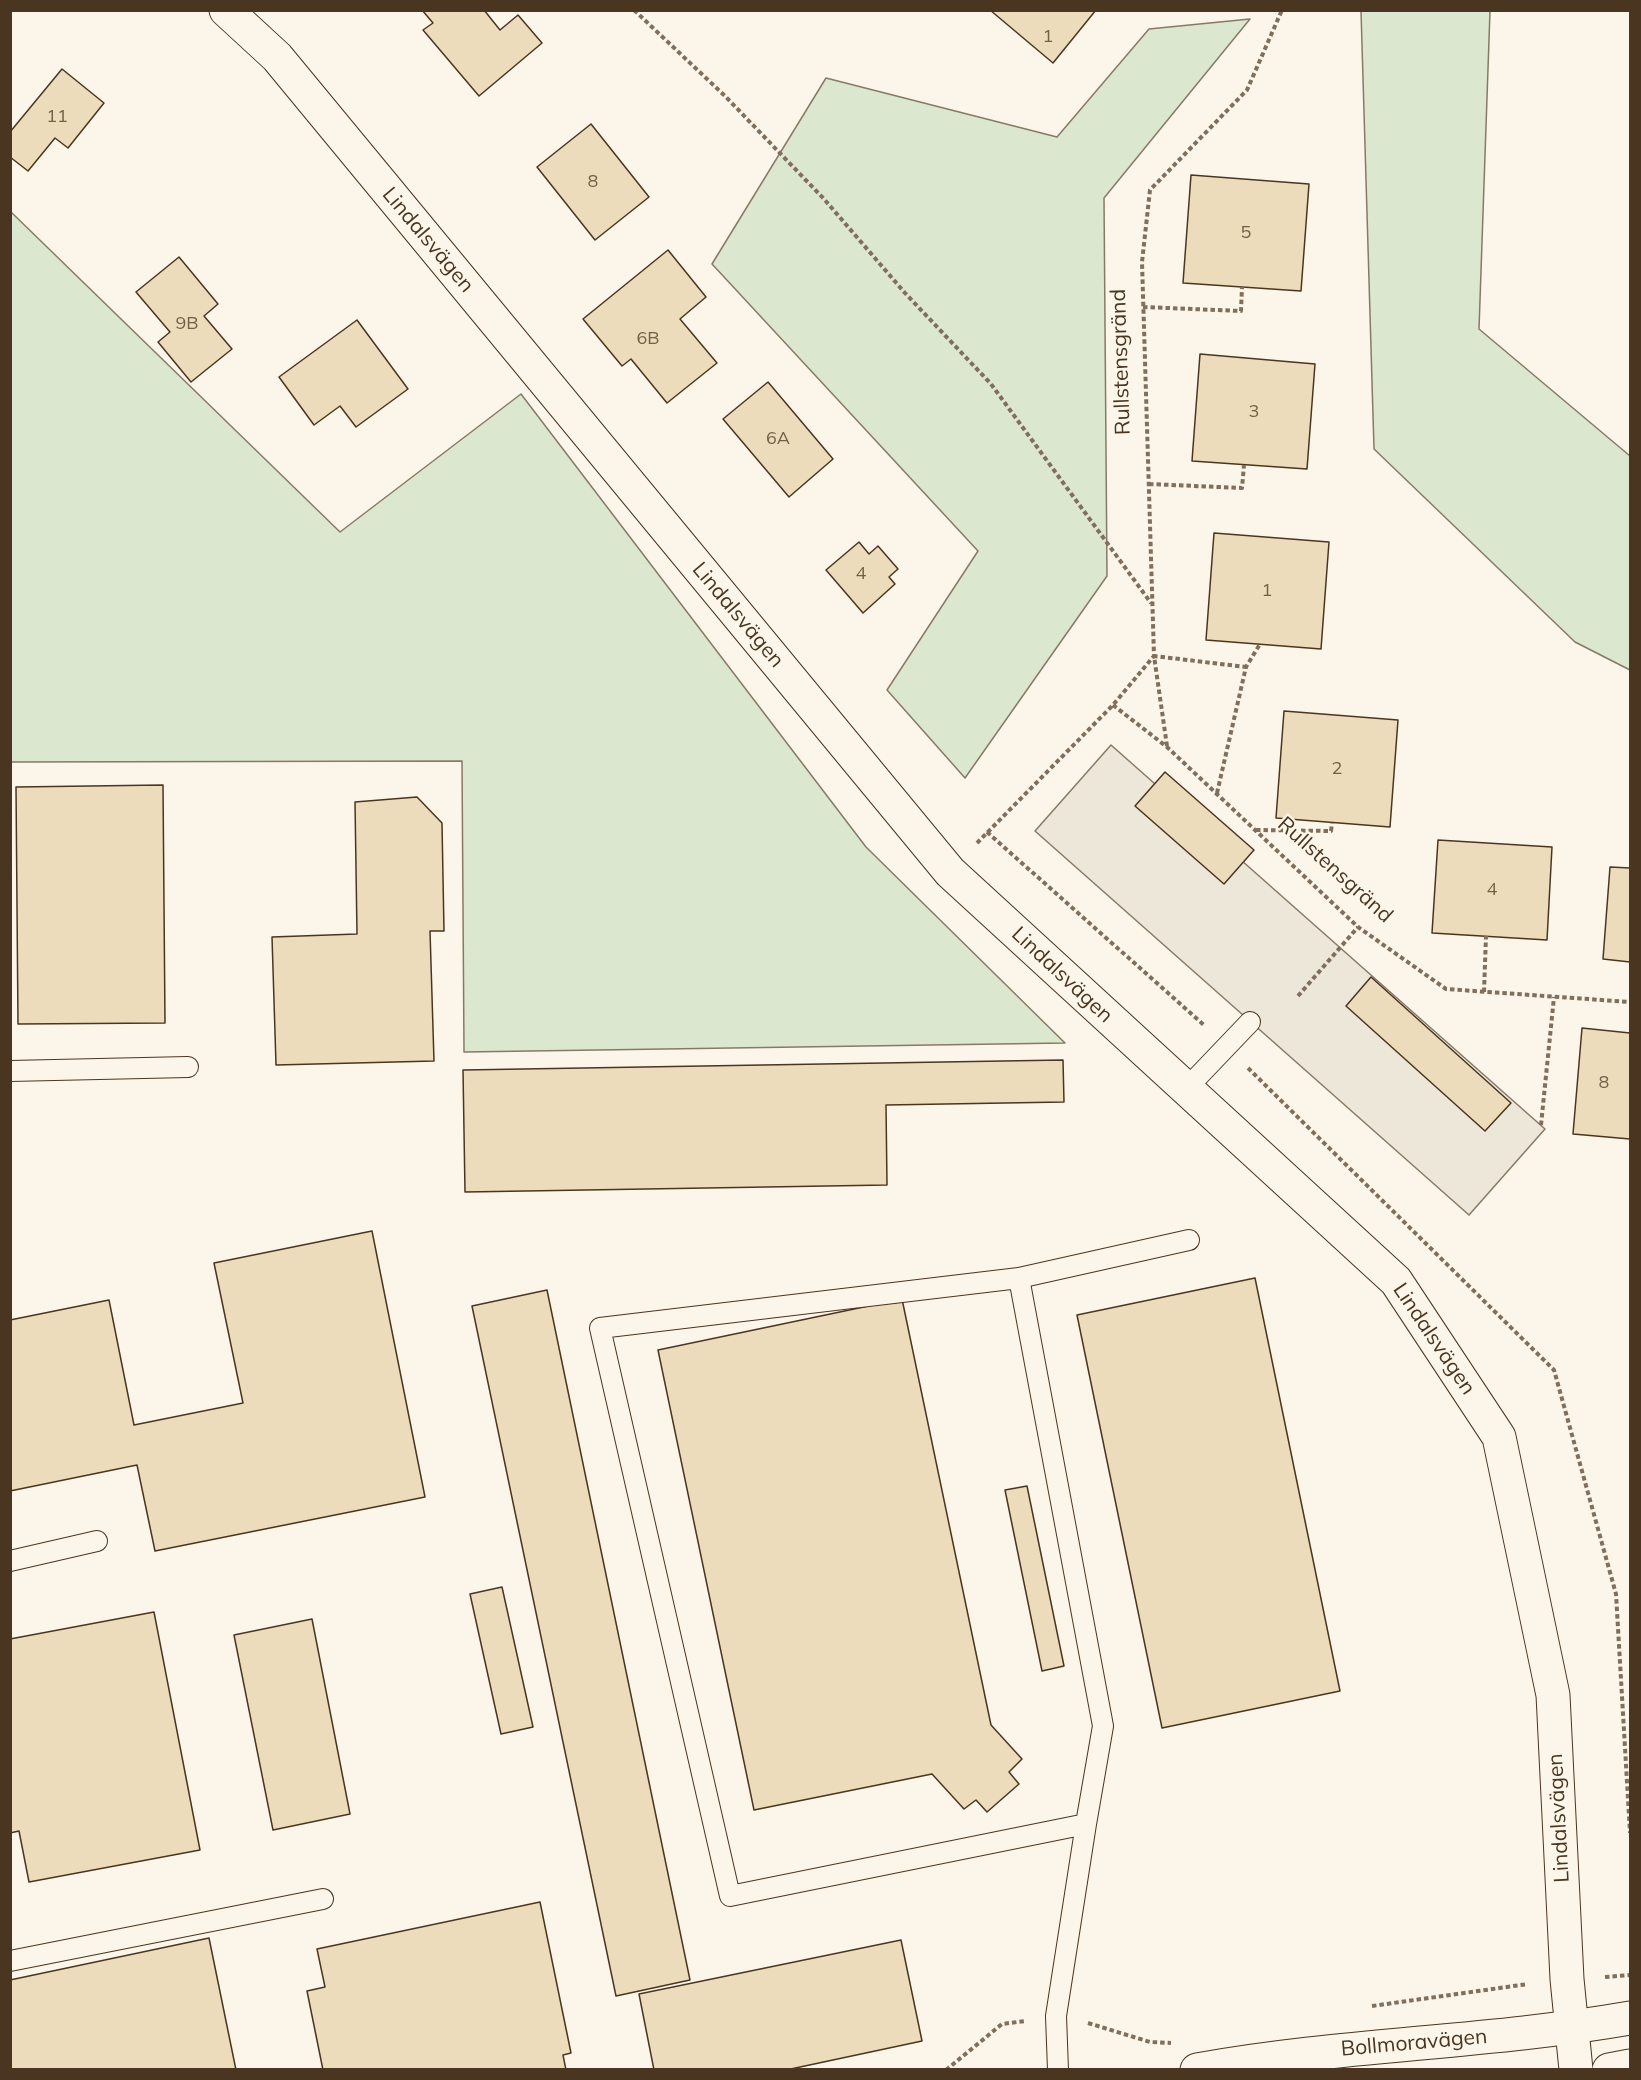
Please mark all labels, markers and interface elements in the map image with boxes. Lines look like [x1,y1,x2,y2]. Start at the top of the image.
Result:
house number: 1 [1043,26,1053,48]
house number: 11 [46,106,68,128]
house number: 8 [588,171,598,193]
street label: Lindalsvägen [377,182,479,298]
house number: 5 [1241,222,1251,244]
street label: Rullstensgränd [1106,289,1136,435]
house number: 9B [175,313,199,335]
house number: 6B [636,328,660,350]
house number: 3 [1249,401,1259,423]
house number: 6A [766,428,790,450]
street label: Lindalsvägen [687,557,789,673]
house number: 4 [856,563,866,585]
house number: 1 [1262,580,1272,602]
house number: 2 [1332,758,1342,780]
street label: Rullstensgränd [1272,812,1398,928]
house number: 4 [1487,879,1497,901]
street label: Lindalsvägen [1006,922,1118,1028]
house number: 8 [1599,1072,1609,1094]
street label: Lindalsvägen [1387,1278,1481,1400]
street label: Lindalsvägen [1543,1753,1575,1883]
street label: Bollmoravägen [1340,2024,1488,2062]

